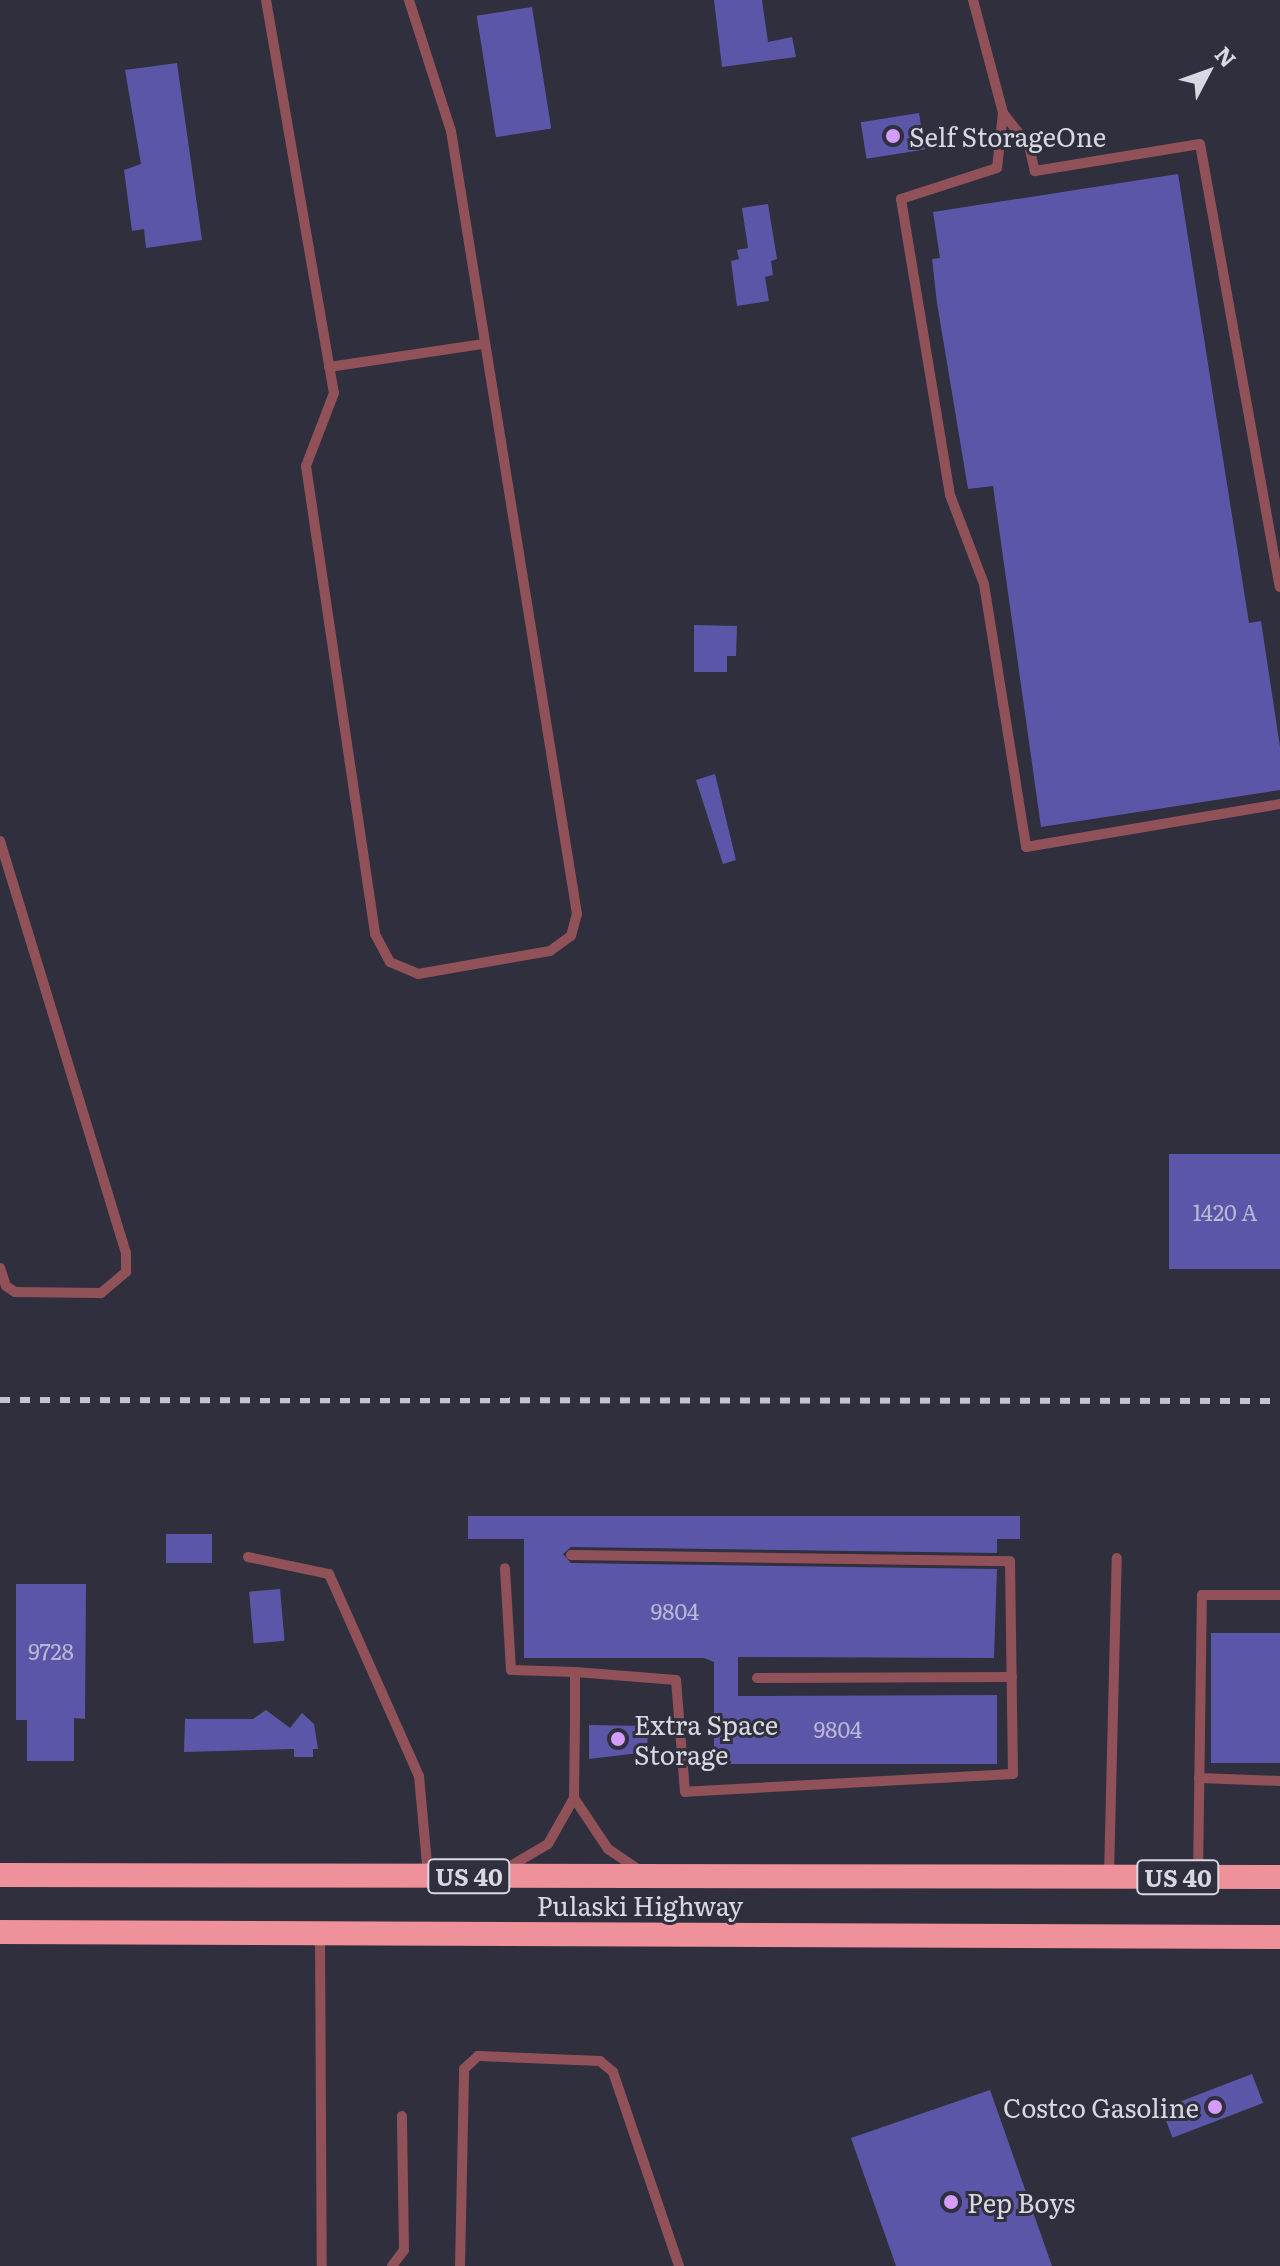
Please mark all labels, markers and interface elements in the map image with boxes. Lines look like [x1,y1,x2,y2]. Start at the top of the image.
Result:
north arrow [1168,32,1248,112]
text: N [1208,38,1245,74]
place label: Self StorageOne [909,120,1106,152]
marker: Self StorageOne [884,127,902,145]
house number: 1420 A [1193,1199,1257,1225]
house number: 9804 [651,1598,699,1624]
house number: 9728 [28,1638,74,1664]
place label: Extra Space Storage [634,1708,778,1770]
house number: 9804 [814,1716,862,1742]
marker: Extra Space Storage [609,1730,627,1748]
road number: US 40 [427,1856,511,1896]
road number: US 40 [1136,1857,1220,1897]
street label: Pulaski Highway [537,1889,743,1921]
place label: Costco Gasoline [1003,2091,1199,2123]
marker: Costco Gasoline [1206,2098,1224,2116]
place label: Pep Boys [967,2186,1075,2218]
marker: Pep Boys [942,2193,960,2211]

